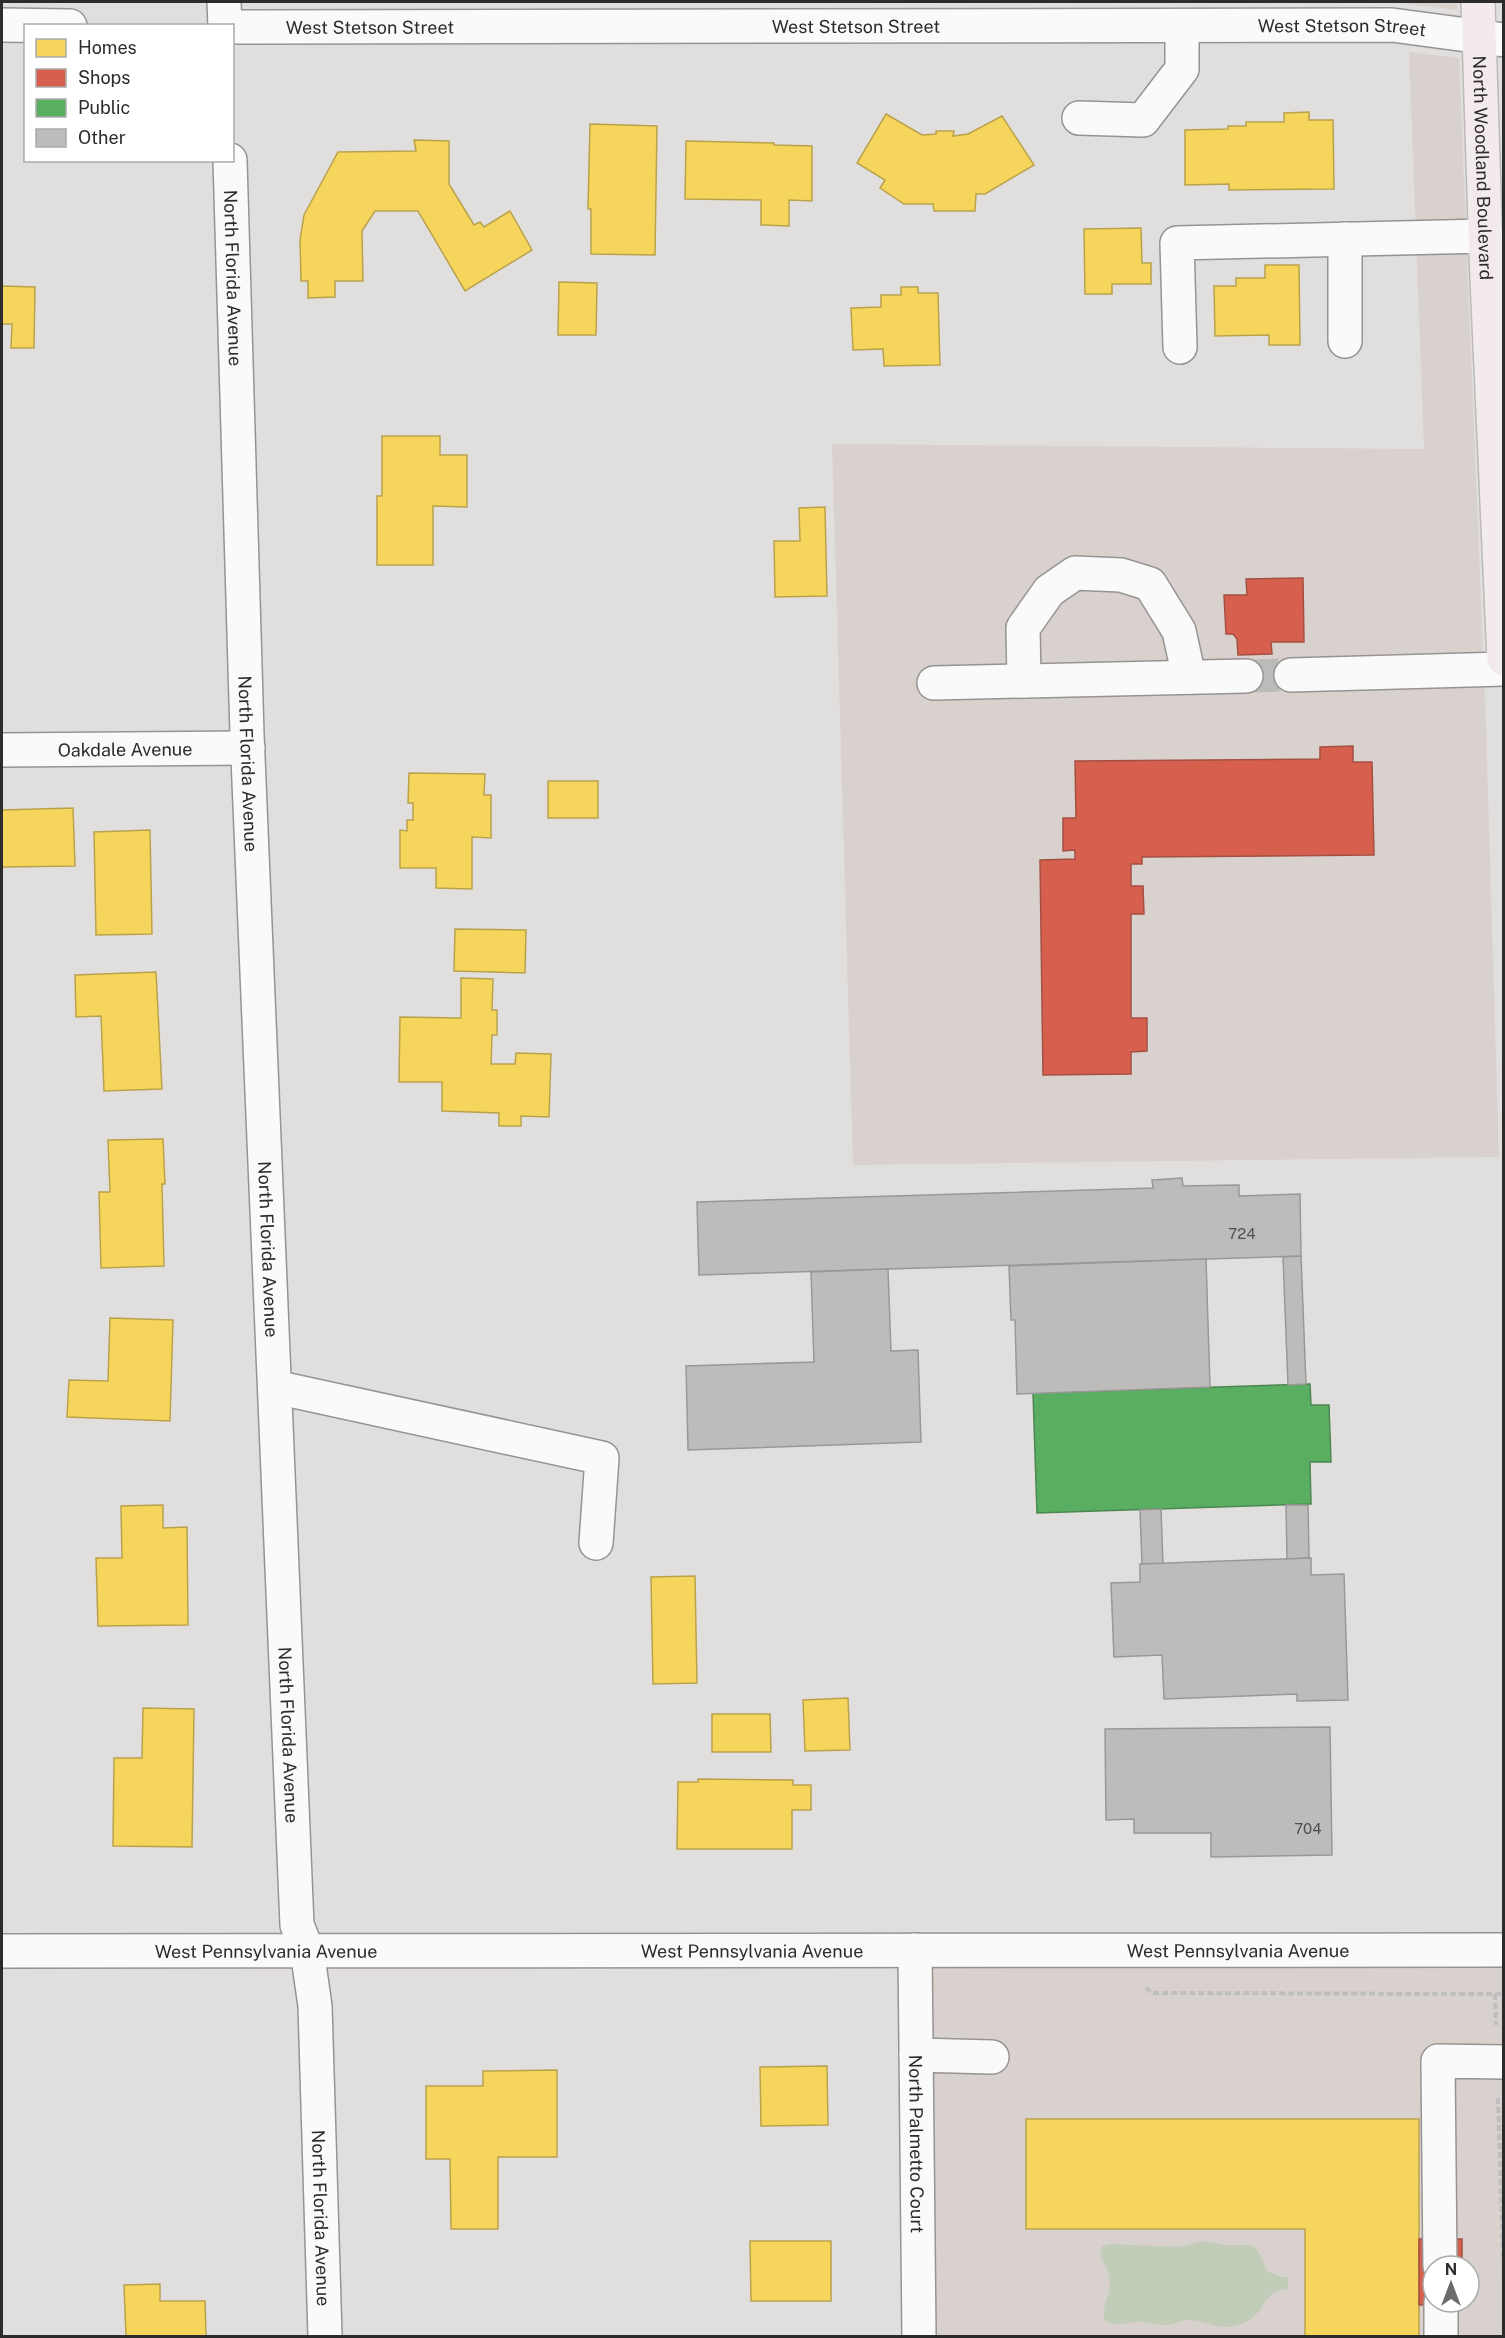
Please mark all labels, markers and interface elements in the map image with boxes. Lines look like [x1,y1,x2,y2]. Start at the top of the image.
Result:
street label: West Stetson Street [1258,14,1427,40]
street label: West Stetson Street [772,15,940,37]
street label: West Stetson Street [286,16,454,37]
legend [24,24,234,162]
text: Homes [78,37,137,58]
street label: North Woodland Boulevard [1469,55,1498,281]
text: Shops [78,67,130,88]
text: Public [78,97,130,118]
text: Other [78,127,126,148]
street label: North Florida Avenue [220,189,247,367]
street label: North Florida Avenue [235,675,262,852]
street label: Oakdale Avenue [58,738,192,760]
street label: North Florida Avenue [254,1161,283,1338]
house number: 724 [1228,1225,1256,1242]
street label: North Florida Avenue [275,1646,303,1824]
house number: 704 [1294,1820,1322,1837]
street label: West Pennsylvania Avenue [155,1940,377,1961]
street label: West Pennsylvania Avenue [641,1940,863,1961]
street label: West Pennsylvania Avenue [1127,1940,1349,1961]
street label: North Palmetto Court [906,2055,928,2233]
street label: North Florida Avenue [308,2130,335,2307]
north arrow [1421,2254,1481,2314]
text: N [1445,2260,1457,2279]

